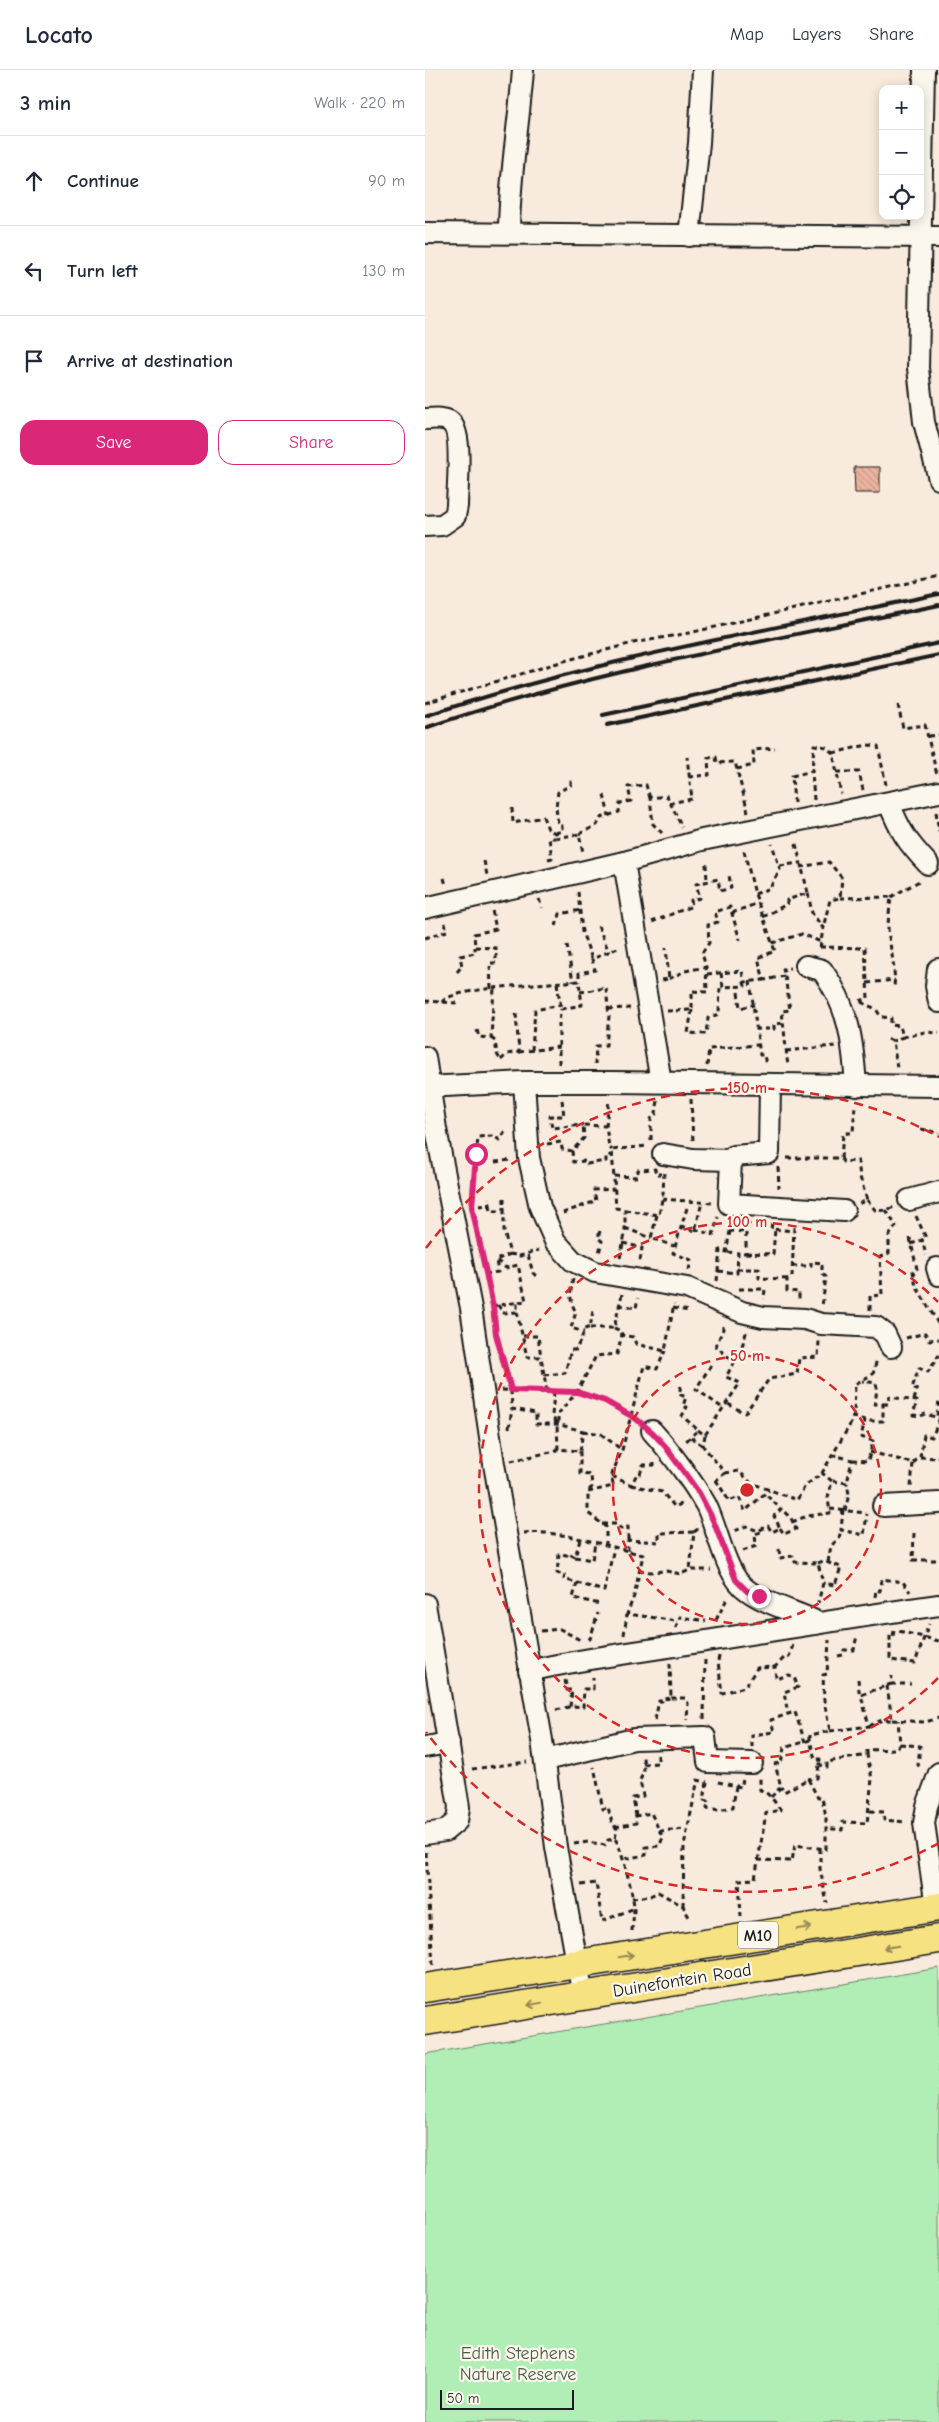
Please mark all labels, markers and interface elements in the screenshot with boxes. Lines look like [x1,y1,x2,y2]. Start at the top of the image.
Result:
text: Locato [25,21,93,49]
text: Map [730,24,764,45]
text: Layers [792,24,841,45]
text: Share [869,24,914,45]
map controls [879,85,924,220]
button: + [879,85,924,130]
text: 3 min [20,91,71,115]
text: Walk · 220 m [314,94,405,112]
button: − [879,130,924,175]
icon: ahead [20,167,48,195]
text: Continue [67,170,139,192]
text: 90 m [368,172,405,190]
button: locate [879,175,924,220]
icon: left [20,257,48,285]
text: Turn left [67,260,138,282]
text: 130 m [362,262,405,280]
icon: arrive [20,347,48,375]
text: Arrive at destination [67,350,233,372]
button: Save [20,420,208,465]
button: Share [218,420,405,465]
text: 150 m [727,1079,767,1097]
route start [465,1143,488,1166]
text: 100 m [727,1213,767,1231]
text: 50 m [730,1347,764,1365]
centre of rings [738,1481,756,1499]
route end [748,1585,771,1608]
road number: M10 [738,1922,778,1948]
one-way arrow [796,1922,812,1932]
one-way arrow [883,1942,899,1952]
one-way arrow [618,1950,634,1960]
street label: Duinefontein Road [611,1959,753,2002]
one-way arrow [527,1999,543,2009]
park label: Edith Stephens Nature Reserve [460,2343,576,2385]
scale bar [440,2387,574,2410]
text: 50 m [447,2390,479,2407]

